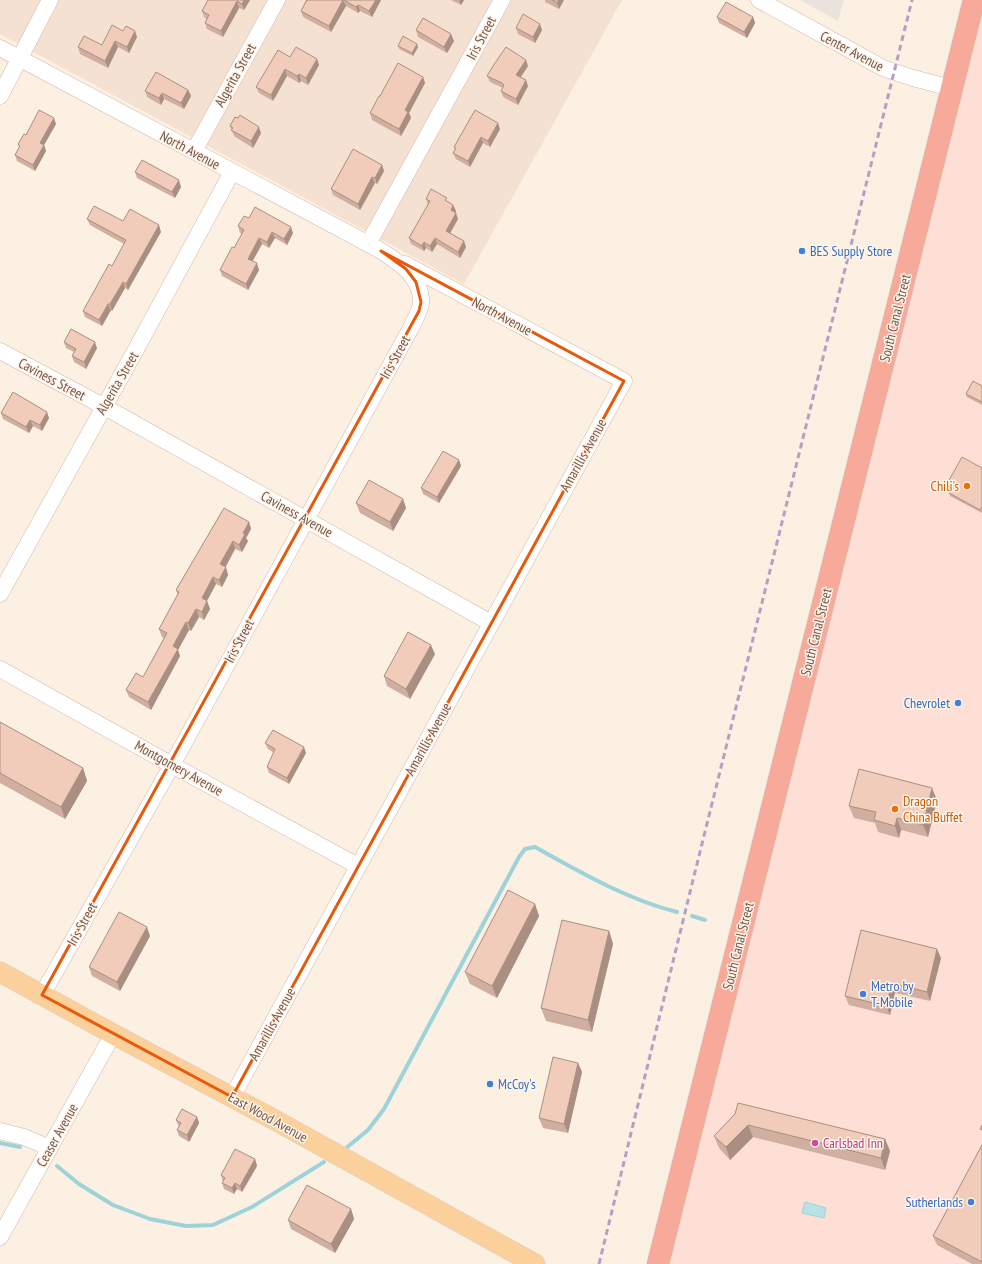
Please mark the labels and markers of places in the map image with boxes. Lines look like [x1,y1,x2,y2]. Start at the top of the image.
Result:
place label: BES Supply Store [810,242,893,260]
marker: BES Supply Store [797,246,807,256]
place label: Chili's [931,477,959,495]
marker: Chili's [962,481,972,491]
place label: Chevrolet [904,694,950,712]
marker: Chevrolet [953,698,963,708]
place label: Dragon China Buffet [903,792,963,826]
marker: Dragon China Buffet [890,804,900,814]
place label: Metro by T-Mobile [871,977,914,1011]
marker: Metro by T-Mobile [858,989,868,999]
place label: McCoy's [498,1075,536,1093]
marker: McCoy's [485,1079,495,1089]
place label: Carlsbad Inn [823,1134,883,1152]
marker: Carlsbad Inn [810,1138,820,1148]
place label: Sutherlands [906,1193,963,1211]
marker: Sutherlands [966,1197,976,1207]

